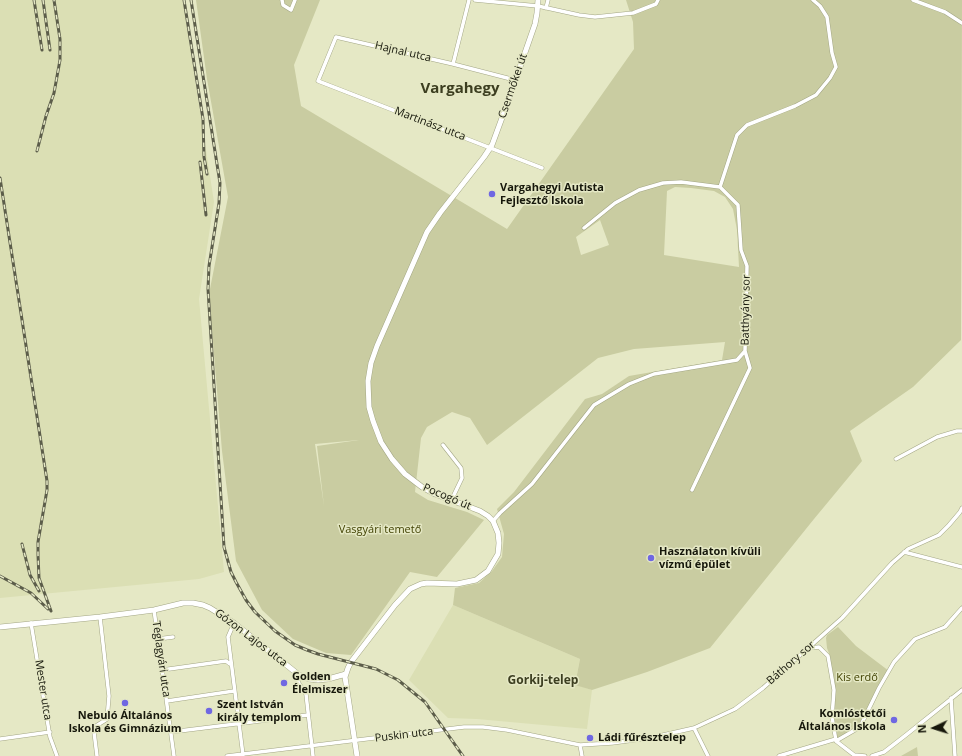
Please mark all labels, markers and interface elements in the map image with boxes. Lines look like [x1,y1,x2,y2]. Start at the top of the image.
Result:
street label: Hajnal utca [373,39,433,65]
street label: Csermőkei út [496,52,530,120]
district label: Vargahegy [421,80,499,98]
street label: Martinász utca [392,104,468,144]
place label: Vargahegyi Autista Fejlesztő Iskola [500,181,604,207]
marker: Vargahegyi Autista Fejlesztő Iskola [487,189,497,199]
street label: Batthyány sor [739,274,753,346]
street label: Pocogó út [421,481,473,513]
park label: Vasgyári temető [339,523,421,537]
place label: Használaton kívüli vízmű épület [659,545,761,571]
marker: Használaton kívüli vízmű épület [646,553,656,563]
street label: Gózon Lajos utca [212,606,290,670]
street label: Téglagyári utca [149,620,173,698]
street label: Báthory sor [764,638,818,688]
street label: Mester utca [32,659,54,721]
place label: Golden Élelmiszer [292,670,348,696]
park label: Kis erdő [836,671,878,685]
district label: Gorkij-telep [508,674,578,688]
marker: Golden Élelmiszer [279,678,289,688]
marker: Nebuló Általános Iskola és Gimnázium [120,698,130,708]
place label: Szent István király templom [217,698,301,724]
marker: Szent István király templom [204,706,214,716]
place label: Komlóstetői Általános Iskola [799,707,886,733]
north arrow [914,708,954,748]
place label: Nebuló Általános Iskola és Gimnázium [68,709,182,735]
marker: Komlóstetői Általános Iskola [889,715,899,725]
text: N [914,724,929,734]
street label: Puskin utca [374,725,434,745]
place label: Ládi fűrésztelep [598,731,686,745]
marker: Ládi fűrésztelep [585,733,595,743]

